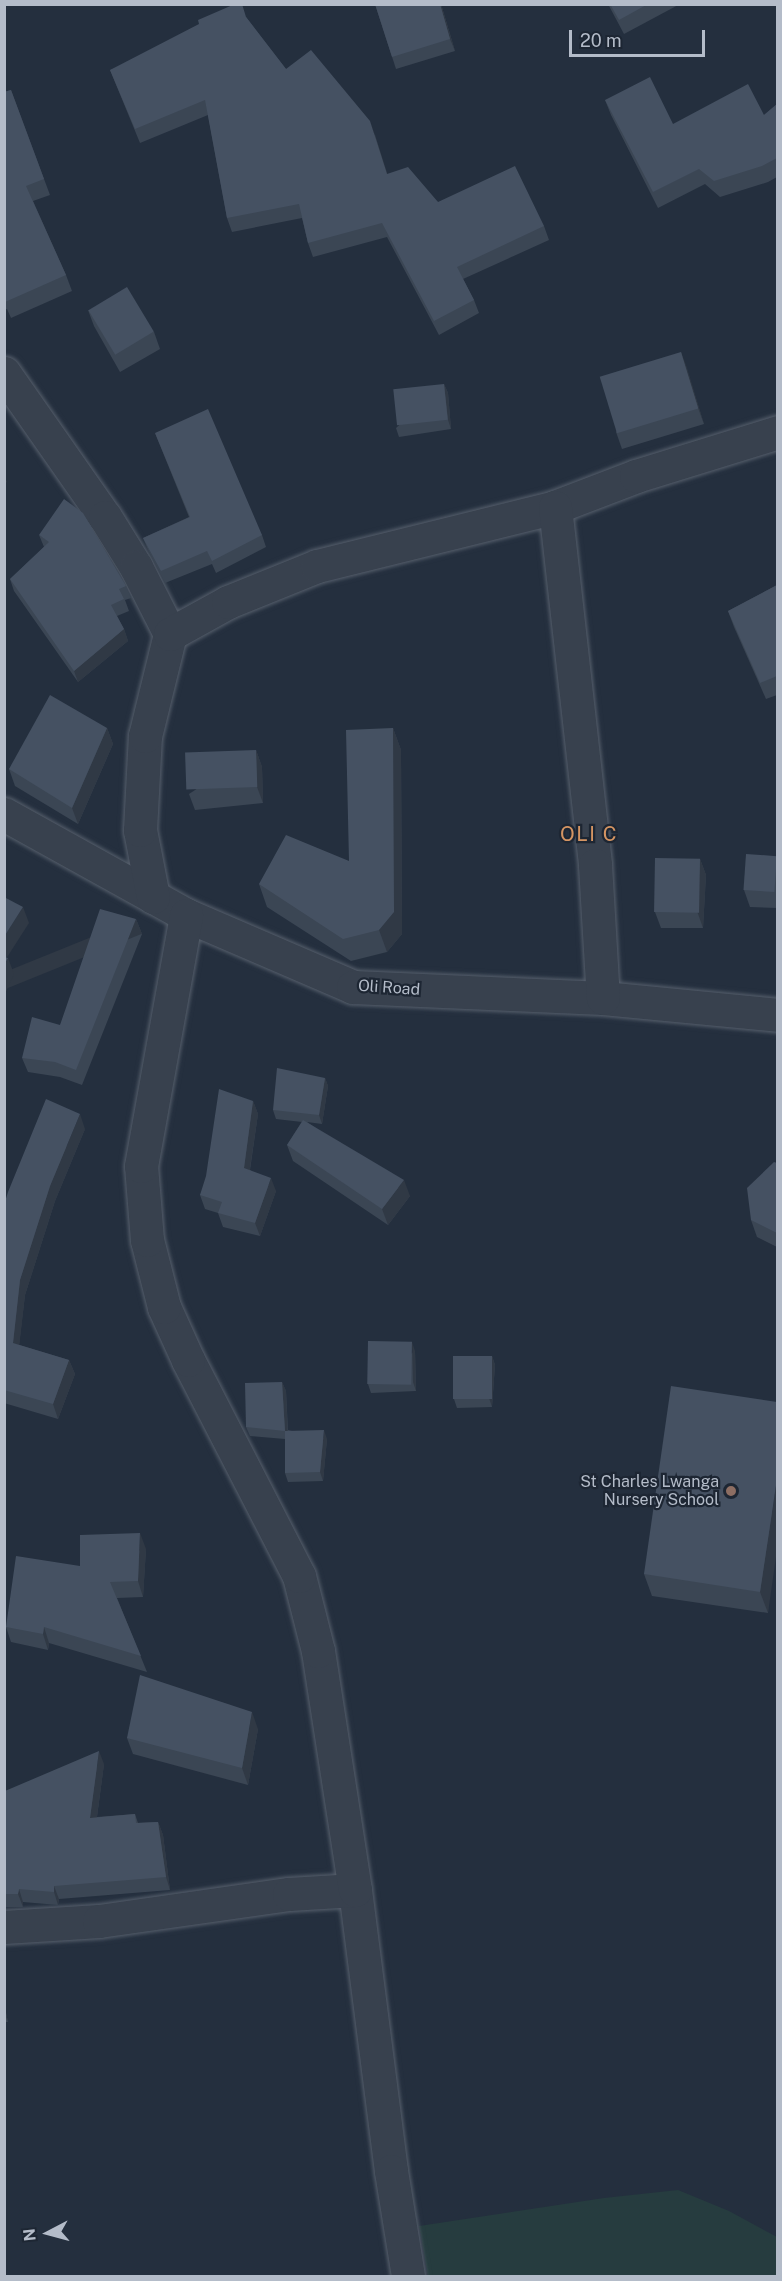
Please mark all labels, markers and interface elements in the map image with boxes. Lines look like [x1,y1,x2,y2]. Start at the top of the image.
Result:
scale bar [572,18,708,56]
text: 20 m [580,30,622,51]
district label: OLI C [560,822,618,846]
street label: Oli Road [357,976,421,1000]
place label: St Charles Lwanga Nursery School [580,1472,719,1510]
marker: St Charles Lwanga Nursery School [724,1484,738,1498]
north arrow [18,2203,78,2263]
text: N [20,2228,40,2242]

